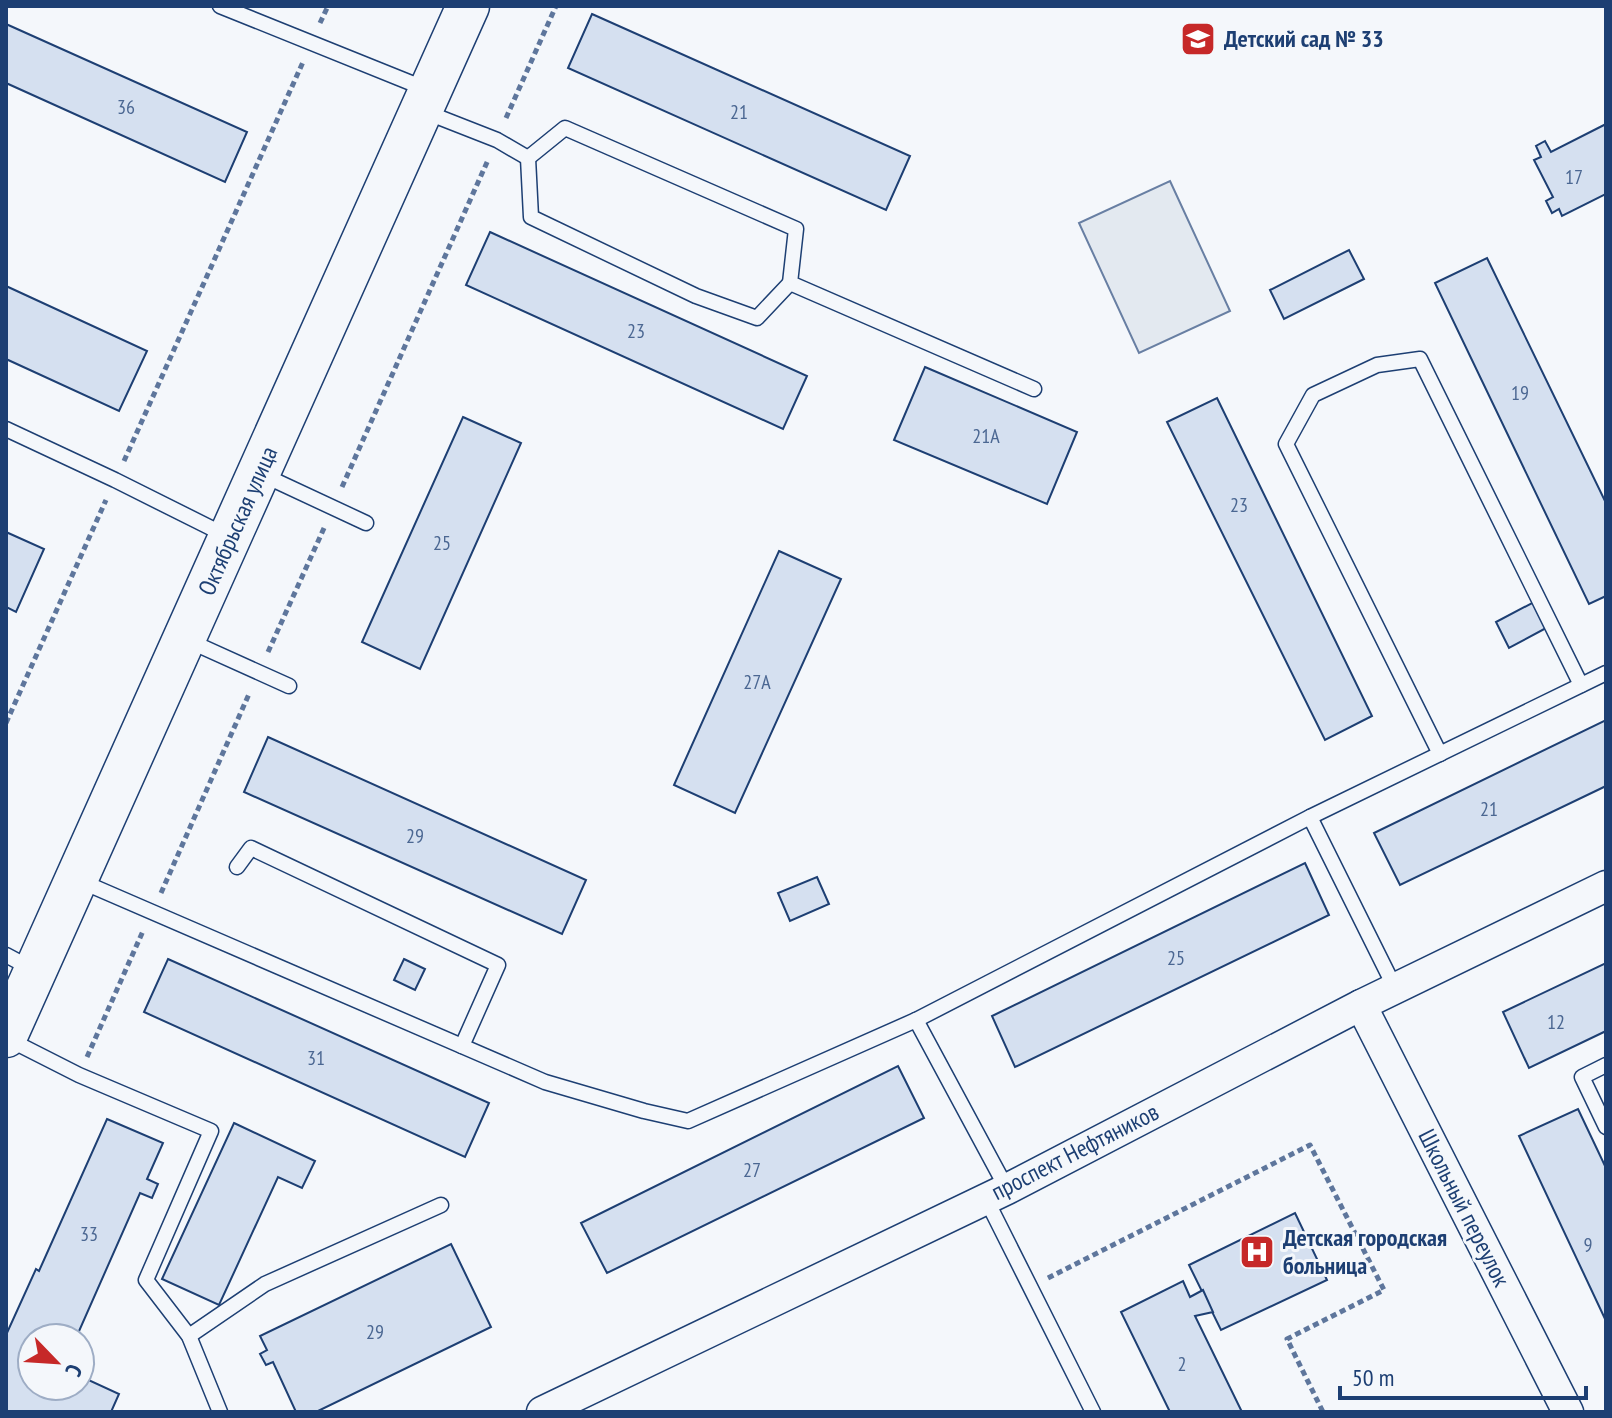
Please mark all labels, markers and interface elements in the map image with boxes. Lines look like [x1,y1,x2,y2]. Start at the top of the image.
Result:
school or university icon: Детский сад № 33 [1179,20,1217,58]
place label: Детский сад № 33 [1224,23,1384,54]
house number: 36 [117,94,135,120]
house number: 21 [730,99,748,125]
house number: 17 [1565,164,1583,190]
house number: 23 [627,318,645,344]
house number: 19 [1511,380,1529,406]
house number: 21А [972,423,1000,449]
street label: Октябрьская улица [191,441,284,600]
house number: 23 [1230,492,1248,518]
house number: 25 [433,530,451,556]
house number: 27А [743,669,771,695]
house number: 21 [1480,796,1498,822]
house number: 29 [406,823,424,849]
house number: 25 [1167,945,1185,971]
house number: 12 [1547,1009,1565,1035]
house number: 31 [307,1045,325,1071]
street label: проспект Нефтяников [986,1096,1164,1207]
street label: Школьный переулок [1411,1124,1518,1292]
house number: 27 [743,1157,761,1183]
house number: 33 [80,1221,98,1247]
place label: Детская городская больница [1283,1222,1447,1281]
house number: 9 [1584,1232,1593,1258]
hospital icon: Детская городская больница [1238,1233,1276,1271]
house number: 29 [366,1319,384,1345]
north arrow [16,1322,96,1402]
scale bar [1340,1350,1586,1400]
house number: 2 [1178,1351,1187,1377]
text: С [59,1360,89,1381]
text: 50 m [1352,1362,1394,1393]

